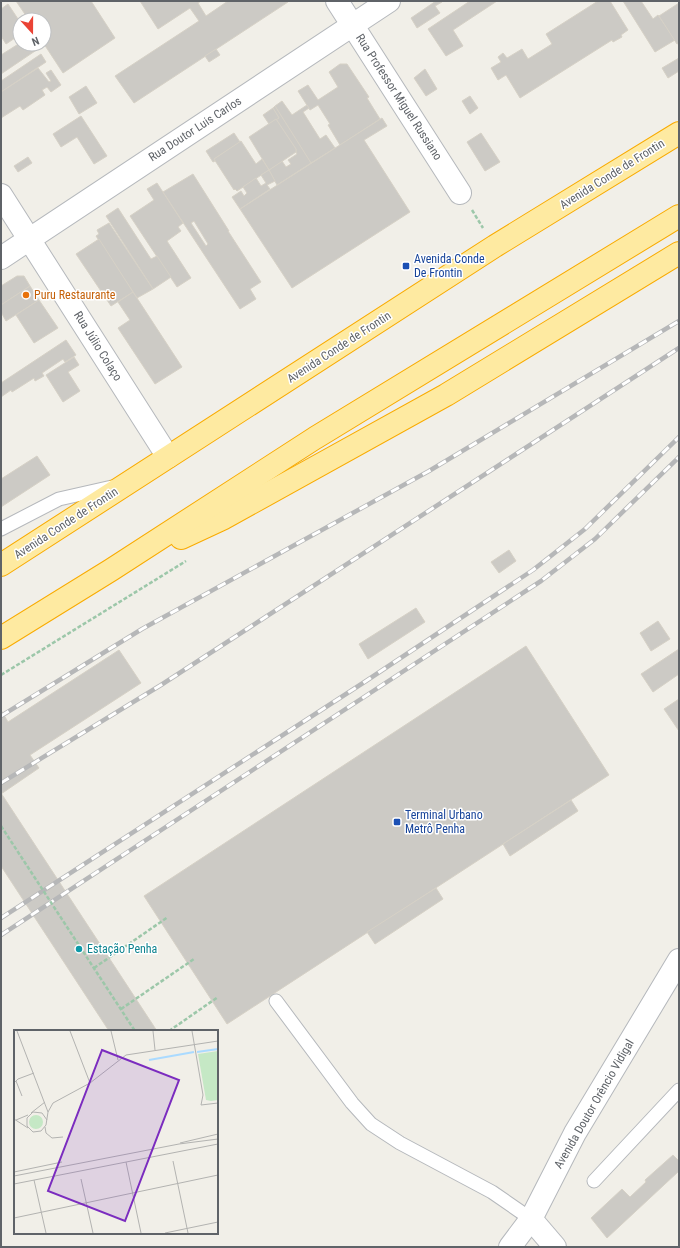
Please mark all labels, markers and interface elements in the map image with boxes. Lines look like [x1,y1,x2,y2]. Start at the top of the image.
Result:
north arrow [12,12,52,52]
street label: Rua Professor Miguel Russiano [353,31,445,163]
text: N [30,34,41,48]
street label: Rua Doutor Luis Carlos [146,94,244,164]
street label: Avenida Conde de Frontin [557,136,667,212]
place label: Avenida Conde De Frontin [414,252,485,280]
marker: Avenida Conde De Frontin [401,261,411,271]
place label: Puru Restaurante [34,288,116,302]
marker: Puru Restaurante [21,290,31,300]
street label: Avenida Conde de Frontin [285,308,394,386]
street label: Rua Júlio Colaço [71,309,125,383]
street label: Avenida Conde de Frontin [12,484,121,562]
place label: Terminal Urbano Metrô Penha [405,808,483,836]
marker: Terminal Urbano Metrô Penha [392,817,402,827]
place label: Estação Penha [87,942,158,956]
marker: Estação Penha [74,944,84,954]
inset map [14,1030,218,1234]
street label: Avenida Doutor Orêncio Vidigal [551,1037,637,1171]

